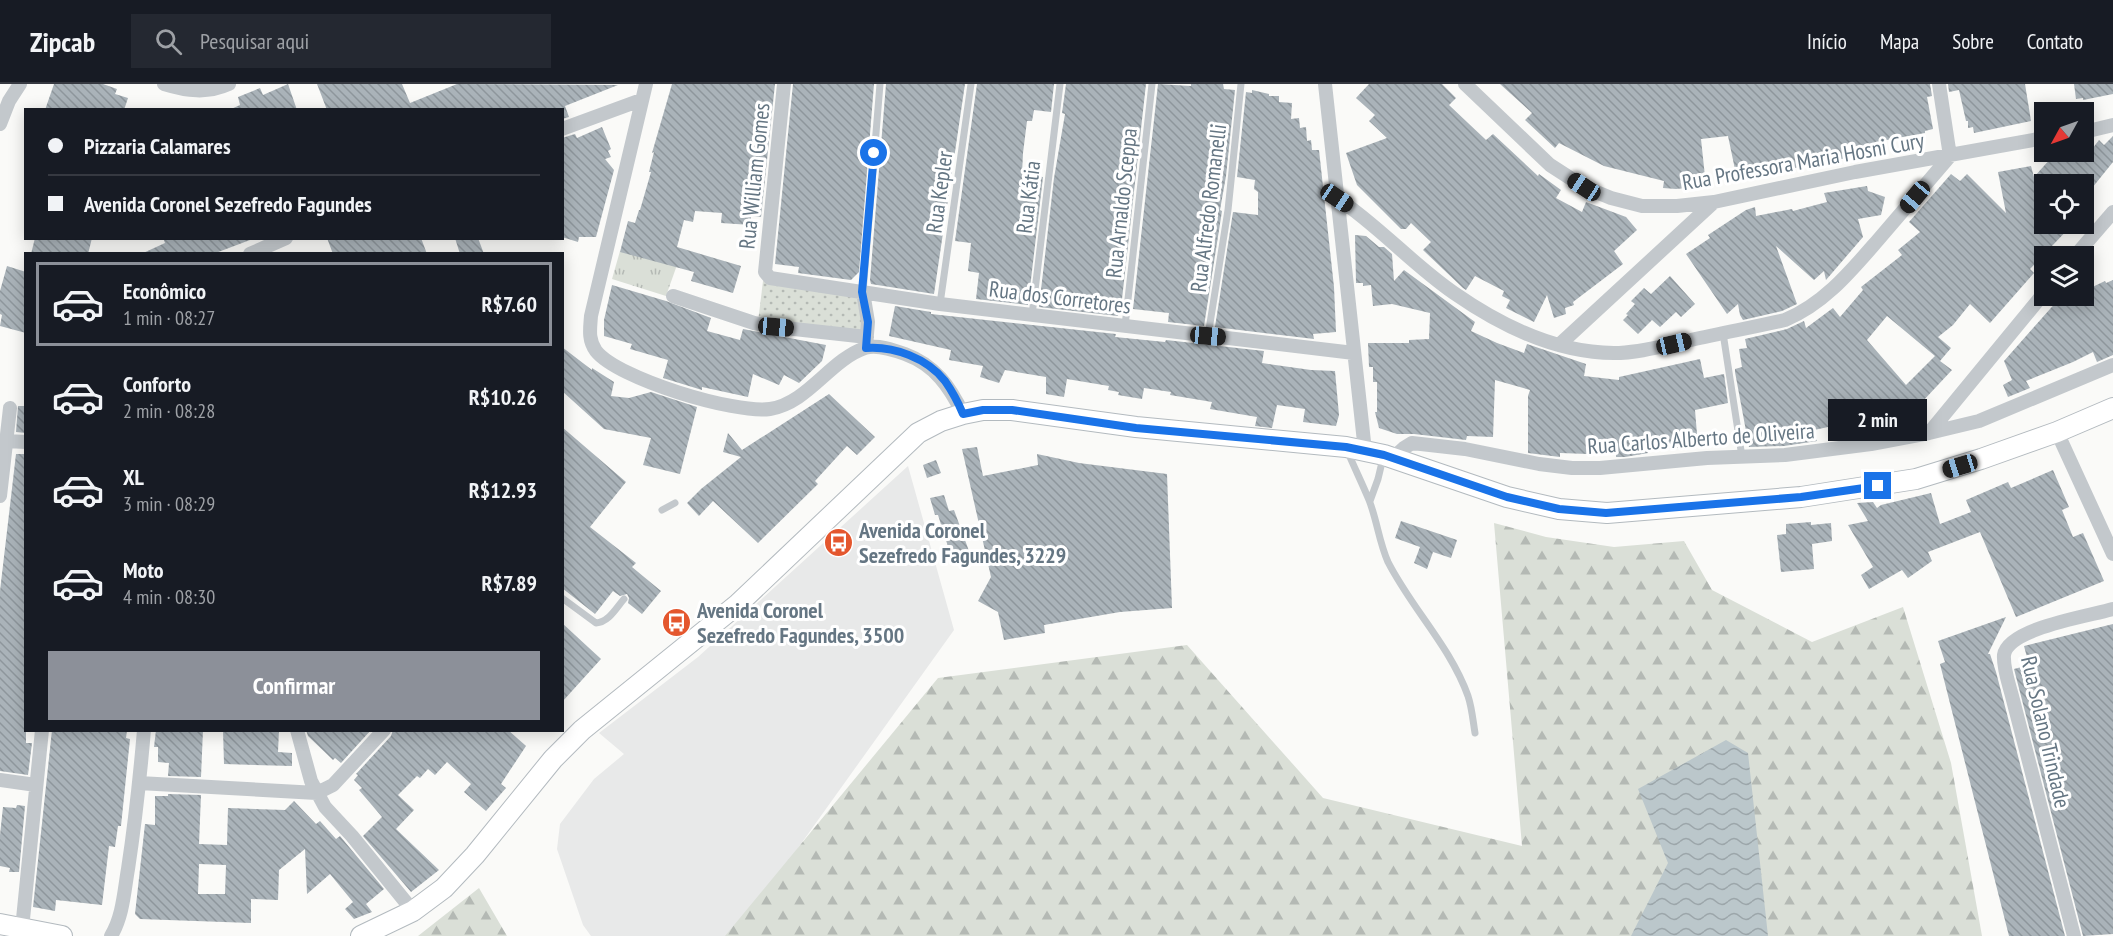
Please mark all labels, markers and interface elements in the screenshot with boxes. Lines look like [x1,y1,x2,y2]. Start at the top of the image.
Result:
search box [131,14,551,68]
text: Zipcab [30,23,95,60]
icon: search [152,25,185,58]
text: Pesquisar aqui [200,27,309,55]
text: Início [1807,28,1847,55]
text: Mapa [1880,28,1919,55]
text: Sobre [1952,28,1994,55]
text: Contato [2027,28,2083,55]
street label: Rua William Gomes [732,102,776,250]
north arrow [2034,102,2094,162]
map controls [2034,102,2094,306]
street label: Rua Alfredo Romanelli [1184,122,1232,294]
street label: Rua Professora Maria Hosni Cury [1680,126,1927,196]
street label: Rua Arnaldo Sceppa [1099,127,1143,279]
text: Pizzaria Calamares [84,132,231,160]
route start [860,139,887,166]
street label: Rua Kepler [919,149,959,235]
street label: Rua Kátia [1010,159,1046,235]
car [1564,170,1604,204]
button: locate [2034,174,2094,234]
car [1897,177,1933,217]
car [1317,180,1357,216]
text: Avenida Coronel Sezefredo Fagundes [84,190,372,218]
button: layers [2034,246,2094,306]
street label: Rua dos Corretores [987,274,1133,320]
icon: car [51,277,105,331]
text: Econômico [123,277,206,305]
text: R$7.60 [481,290,537,318]
text: 1 min · 08:27 [123,305,215,331]
car [757,316,795,338]
car [1189,325,1227,347]
car [1654,331,1694,357]
icon: car [51,370,105,424]
text: Conforto [123,370,191,398]
text: R$10.26 [469,383,537,411]
text: 2 min · 08:28 [123,398,215,424]
callout: 2 min [1828,399,1928,441]
text: 2 min [1857,407,1898,433]
street label: Rua Carlos Alberto de Oliveira [1587,416,1815,460]
car [1940,452,1980,480]
icon: car [51,463,105,517]
text: XL [123,463,144,491]
route end [1864,472,1891,499]
text: R$12.93 [469,476,537,504]
text: 3 min · 08:29 [123,491,215,517]
place label: Avenida Coronel Sezefredo Fagundes, 3229 [858,516,1066,569]
bus stop icon: Avenida Coronel Sezefredo Fagundes, 3229 [822,527,854,559]
icon: car [51,556,105,610]
text: Moto [123,556,164,584]
text: R$7.89 [481,569,537,597]
text: 4 min · 08:30 [123,584,215,610]
place label: Avenida Coronel Sezefredo Fagundes, 3500 [696,596,904,649]
bus stop icon: Avenida Coronel Sezefredo Fagundes, 3500 [660,607,692,639]
button: Confirmar [48,651,540,720]
street label: Rua Solano Trindade [2015,653,2077,811]

